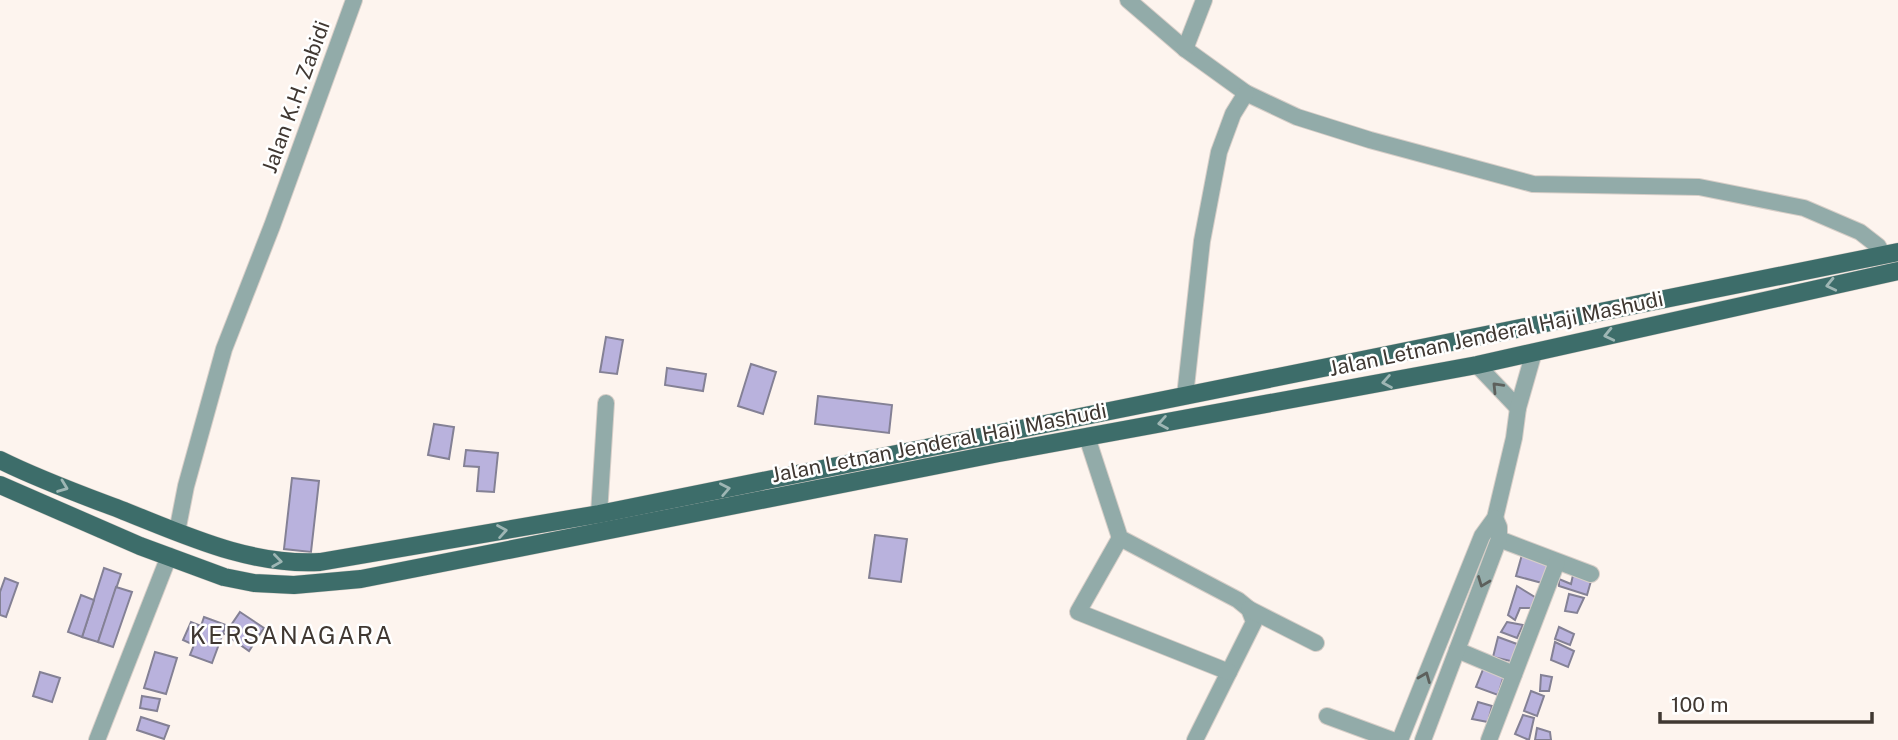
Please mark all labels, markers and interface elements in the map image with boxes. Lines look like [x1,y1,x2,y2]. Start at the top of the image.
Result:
street label: Jalan K.H. Zabidi [256,17,335,176]
one-way arrow [1825,276,1837,291]
street label: Jalan Letnan Jenderal Haji Mashudi [1327,286,1665,381]
one-way arrow [1603,327,1615,341]
one-way arrow [1381,374,1393,389]
one-way arrow [1493,382,1506,395]
street label: Jalan Letnan Jenderal Haji Mashudi [769,398,1109,487]
one-way arrow [1157,415,1169,430]
one-way arrow [56,479,68,493]
one-way arrow [719,482,731,497]
one-way arrow [496,525,508,540]
one-way arrow [271,554,283,569]
one-way arrow [1477,575,1491,588]
district label: KERSANAGARA [190,621,394,649]
one-way arrow [1417,671,1431,683]
scale bar [1660,680,1872,724]
text: 100 m [1671,692,1728,717]

